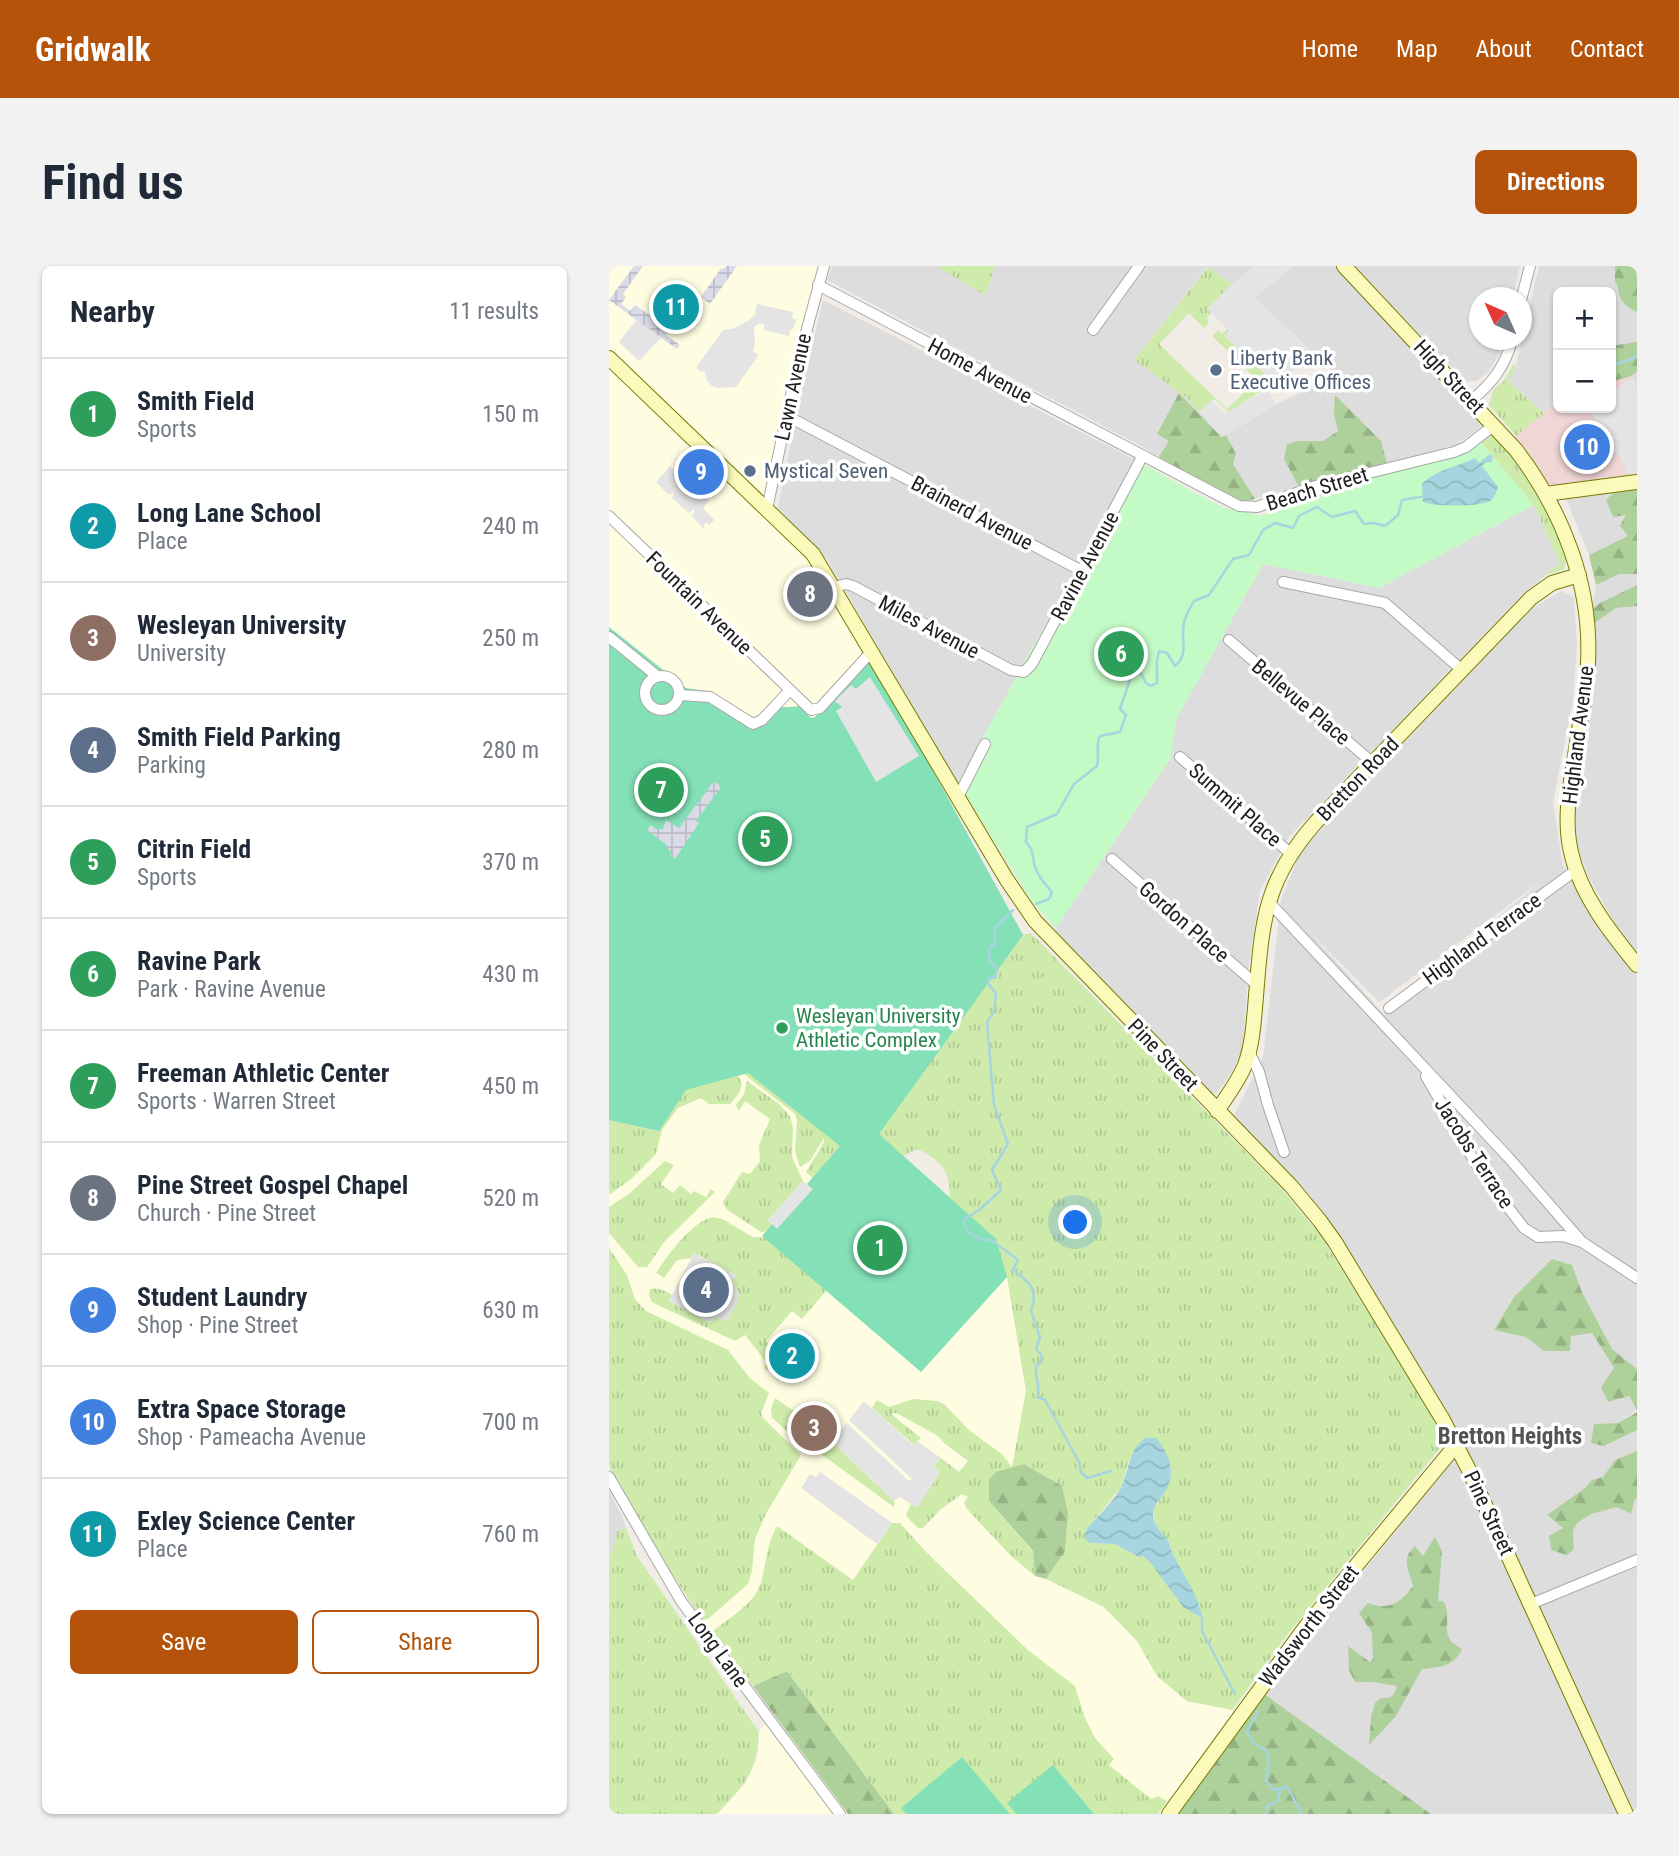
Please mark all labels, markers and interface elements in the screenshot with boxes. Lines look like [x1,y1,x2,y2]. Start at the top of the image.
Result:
text: Gridwalk [35,30,150,69]
text: Home [1302,35,1358,63]
text: Map [1396,35,1438,63]
text: About [1476,35,1532,63]
text: Contact [1570,35,1644,63]
button: Directions [1475,150,1637,214]
text: Find us [42,154,184,211]
pin: 11 [653,281,699,333]
north arrow [1469,287,1532,350]
map controls [1553,287,1616,413]
button: + [1553,287,1616,350]
text: Nearby [70,294,155,329]
text: 11 results [449,298,539,325]
street label: Lawn Avenue [770,331,816,443]
street label: Home Avenue [924,334,1036,409]
street label: High Street [1409,335,1489,419]
place label: Liberty Bank Executive Offices [1230,346,1371,394]
button: − [1553,350,1616,413]
marker: Liberty Bank Executive Offices [1208,362,1224,378]
text: Smith Field [137,386,254,416]
text: 1 [87,401,99,428]
text: 150 m [482,401,539,428]
text: Sports [137,416,197,443]
pin: 10 [1564,421,1610,473]
pin: 9 [678,446,724,498]
place label: Mystical Seven [764,459,888,483]
street label: Beach Street [1263,462,1371,516]
marker: Mystical Seven [742,463,758,479]
street label: Brainerd Avenue [907,471,1037,555]
text: Long Lane School [137,498,321,528]
street label: Ravine Avenue [1046,507,1124,625]
text: 2 [87,513,99,540]
text: 240 m [482,513,539,540]
text: Place [137,528,187,555]
street label: Fountain Avenue [641,547,757,659]
pin: 8 [787,568,833,620]
street label: Miles Avenue [875,591,983,664]
text: Wesleyan University [137,610,346,640]
text: 3 [87,625,99,652]
text: 250 m [482,625,539,652]
pin: 6 [1098,628,1144,680]
text: University [137,640,226,667]
street label: Bellevue Place [1247,654,1355,750]
street label: Highland Avenue [1558,664,1598,805]
text: Smith Field Parking [137,722,341,752]
street label: Bretton Road [1312,732,1404,826]
text: 4 [87,737,99,764]
text: 280 m [482,737,539,764]
text: Parking [137,752,206,779]
street label: Summit Place [1184,758,1286,852]
pin: 7 [638,764,684,816]
pin: 5 [742,813,788,865]
text: Citrin Field [137,834,251,864]
text: 5 [87,849,99,876]
text: 370 m [482,849,539,876]
text: Sports [137,864,197,891]
street label: Gordon Place [1134,876,1234,968]
street label: Highland Terrace [1418,888,1546,990]
text: Ravine Park [137,946,261,976]
text: 6 [87,961,99,988]
text: 430 m [482,961,539,988]
text: Park · Ravine Avenue [137,976,326,1003]
place label: Wesleyan University Athletic Complex [796,1004,961,1052]
street label: Pine Street [1123,1014,1203,1096]
marker: Wesleyan University Athletic Complex [774,1020,790,1036]
text: Freeman Athletic Center [137,1058,389,1088]
text: 7 [87,1073,99,1100]
text: 450 m [482,1073,539,1100]
text: Sports · Warren Street [137,1088,336,1115]
street label: Jacobs Terrace [1429,1093,1519,1213]
text: Pine Street Gospel Chapel [137,1170,408,1200]
text: 8 [87,1185,99,1212]
text: 520 m [482,1185,539,1212]
text: Church · Pine Street [137,1200,316,1227]
your location [1058,1205,1092,1239]
pin: 1 [857,1222,903,1274]
pin: 4 [683,1264,729,1316]
text: Student Laundry [137,1282,307,1312]
text: 9 [87,1297,99,1324]
text: 630 m [482,1297,539,1324]
text: Shop · Pine Street [137,1312,298,1339]
pin: 2 [769,1330,815,1382]
text: Extra Space Storage [137,1394,346,1424]
pin: 3 [791,1402,837,1454]
text: 10 [81,1409,105,1436]
text: 700 m [482,1409,539,1436]
district label: Bretton Heights [1438,1423,1582,1450]
text: Shop · Pameacha Avenue [137,1424,366,1451]
street label: Pine Street [1459,1467,1519,1559]
text: Exley Science Center [137,1506,355,1536]
text: 11 [81,1521,105,1548]
text: 760 m [482,1521,539,1548]
text: Place [137,1536,187,1563]
street label: Wadsworth Street [1254,1561,1364,1691]
street label: Long Lane [683,1608,753,1692]
button: Save [70,1610,298,1674]
button: Share [312,1610,539,1674]

